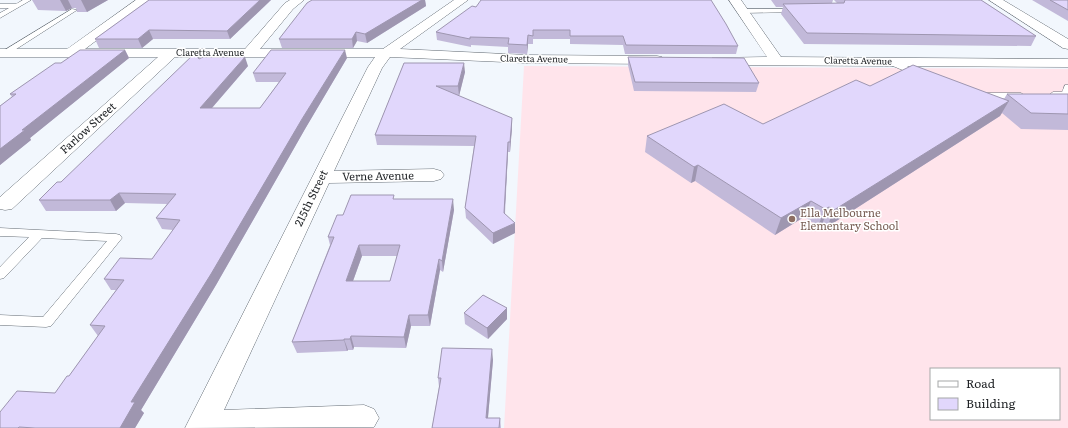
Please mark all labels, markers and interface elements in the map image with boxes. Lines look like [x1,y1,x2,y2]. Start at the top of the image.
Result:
street label: Claretta Avenue [176,45,244,59]
street label: Claretta Avenue [500,50,569,66]
street label: Claretta Avenue [824,52,893,68]
street label: Farlow Street [56,97,119,157]
street label: 215th Street [290,166,331,229]
street label: Verne Avenue [342,166,414,184]
place label: Ella Melbourne Elementary School [800,204,899,233]
marker: Ella Melbourne Elementary School [787,214,797,224]
legend [930,368,1060,420]
text: Road [966,374,996,392]
text: Building [966,394,1016,412]

